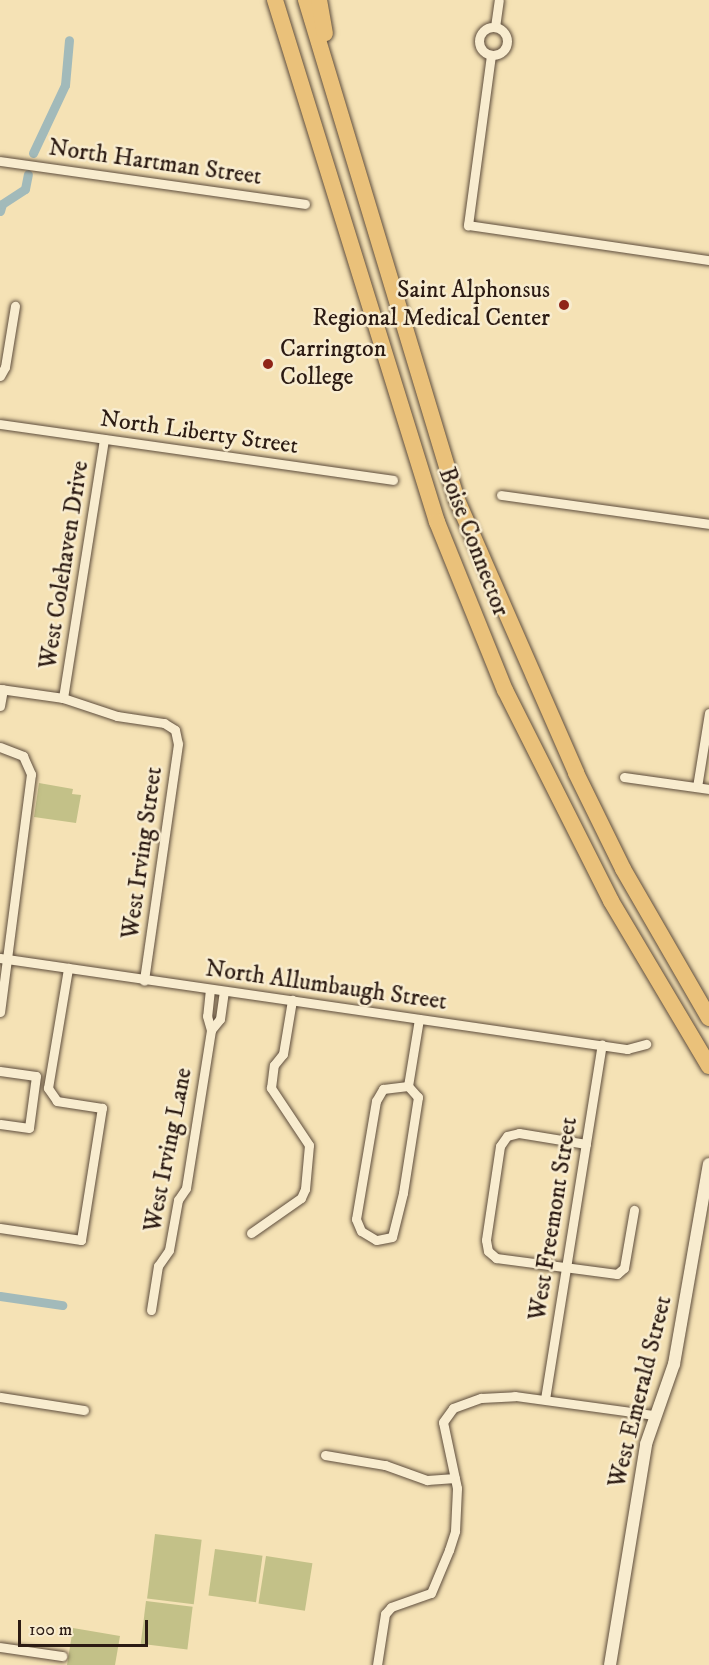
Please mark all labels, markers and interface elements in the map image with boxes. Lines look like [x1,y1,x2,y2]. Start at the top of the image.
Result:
street label: North Hartman Street [47,134,263,192]
place label: Saint Alphonsus Regional Medical Center [312,277,550,333]
marker: Saint Alphonsus Regional Medical Center [555,296,573,314]
place label: Carrington College [280,336,386,392]
marker: Carrington College [261,357,275,371]
street label: North Liberty Street [98,405,300,461]
street label: West Colehaven Drive [34,459,96,671]
street label: Boise Connector [431,463,515,621]
street label: West Irving Street [117,765,169,941]
street label: North Allumbaugh Street [203,955,449,1017]
street label: West Irving Lane [139,1065,199,1235]
street label: West Freemont Street [524,1115,584,1323]
street label: West Emerald Street [603,1293,679,1491]
scale bar [21,1608,152,1646]
text: 100 m [29,1619,72,1641]

